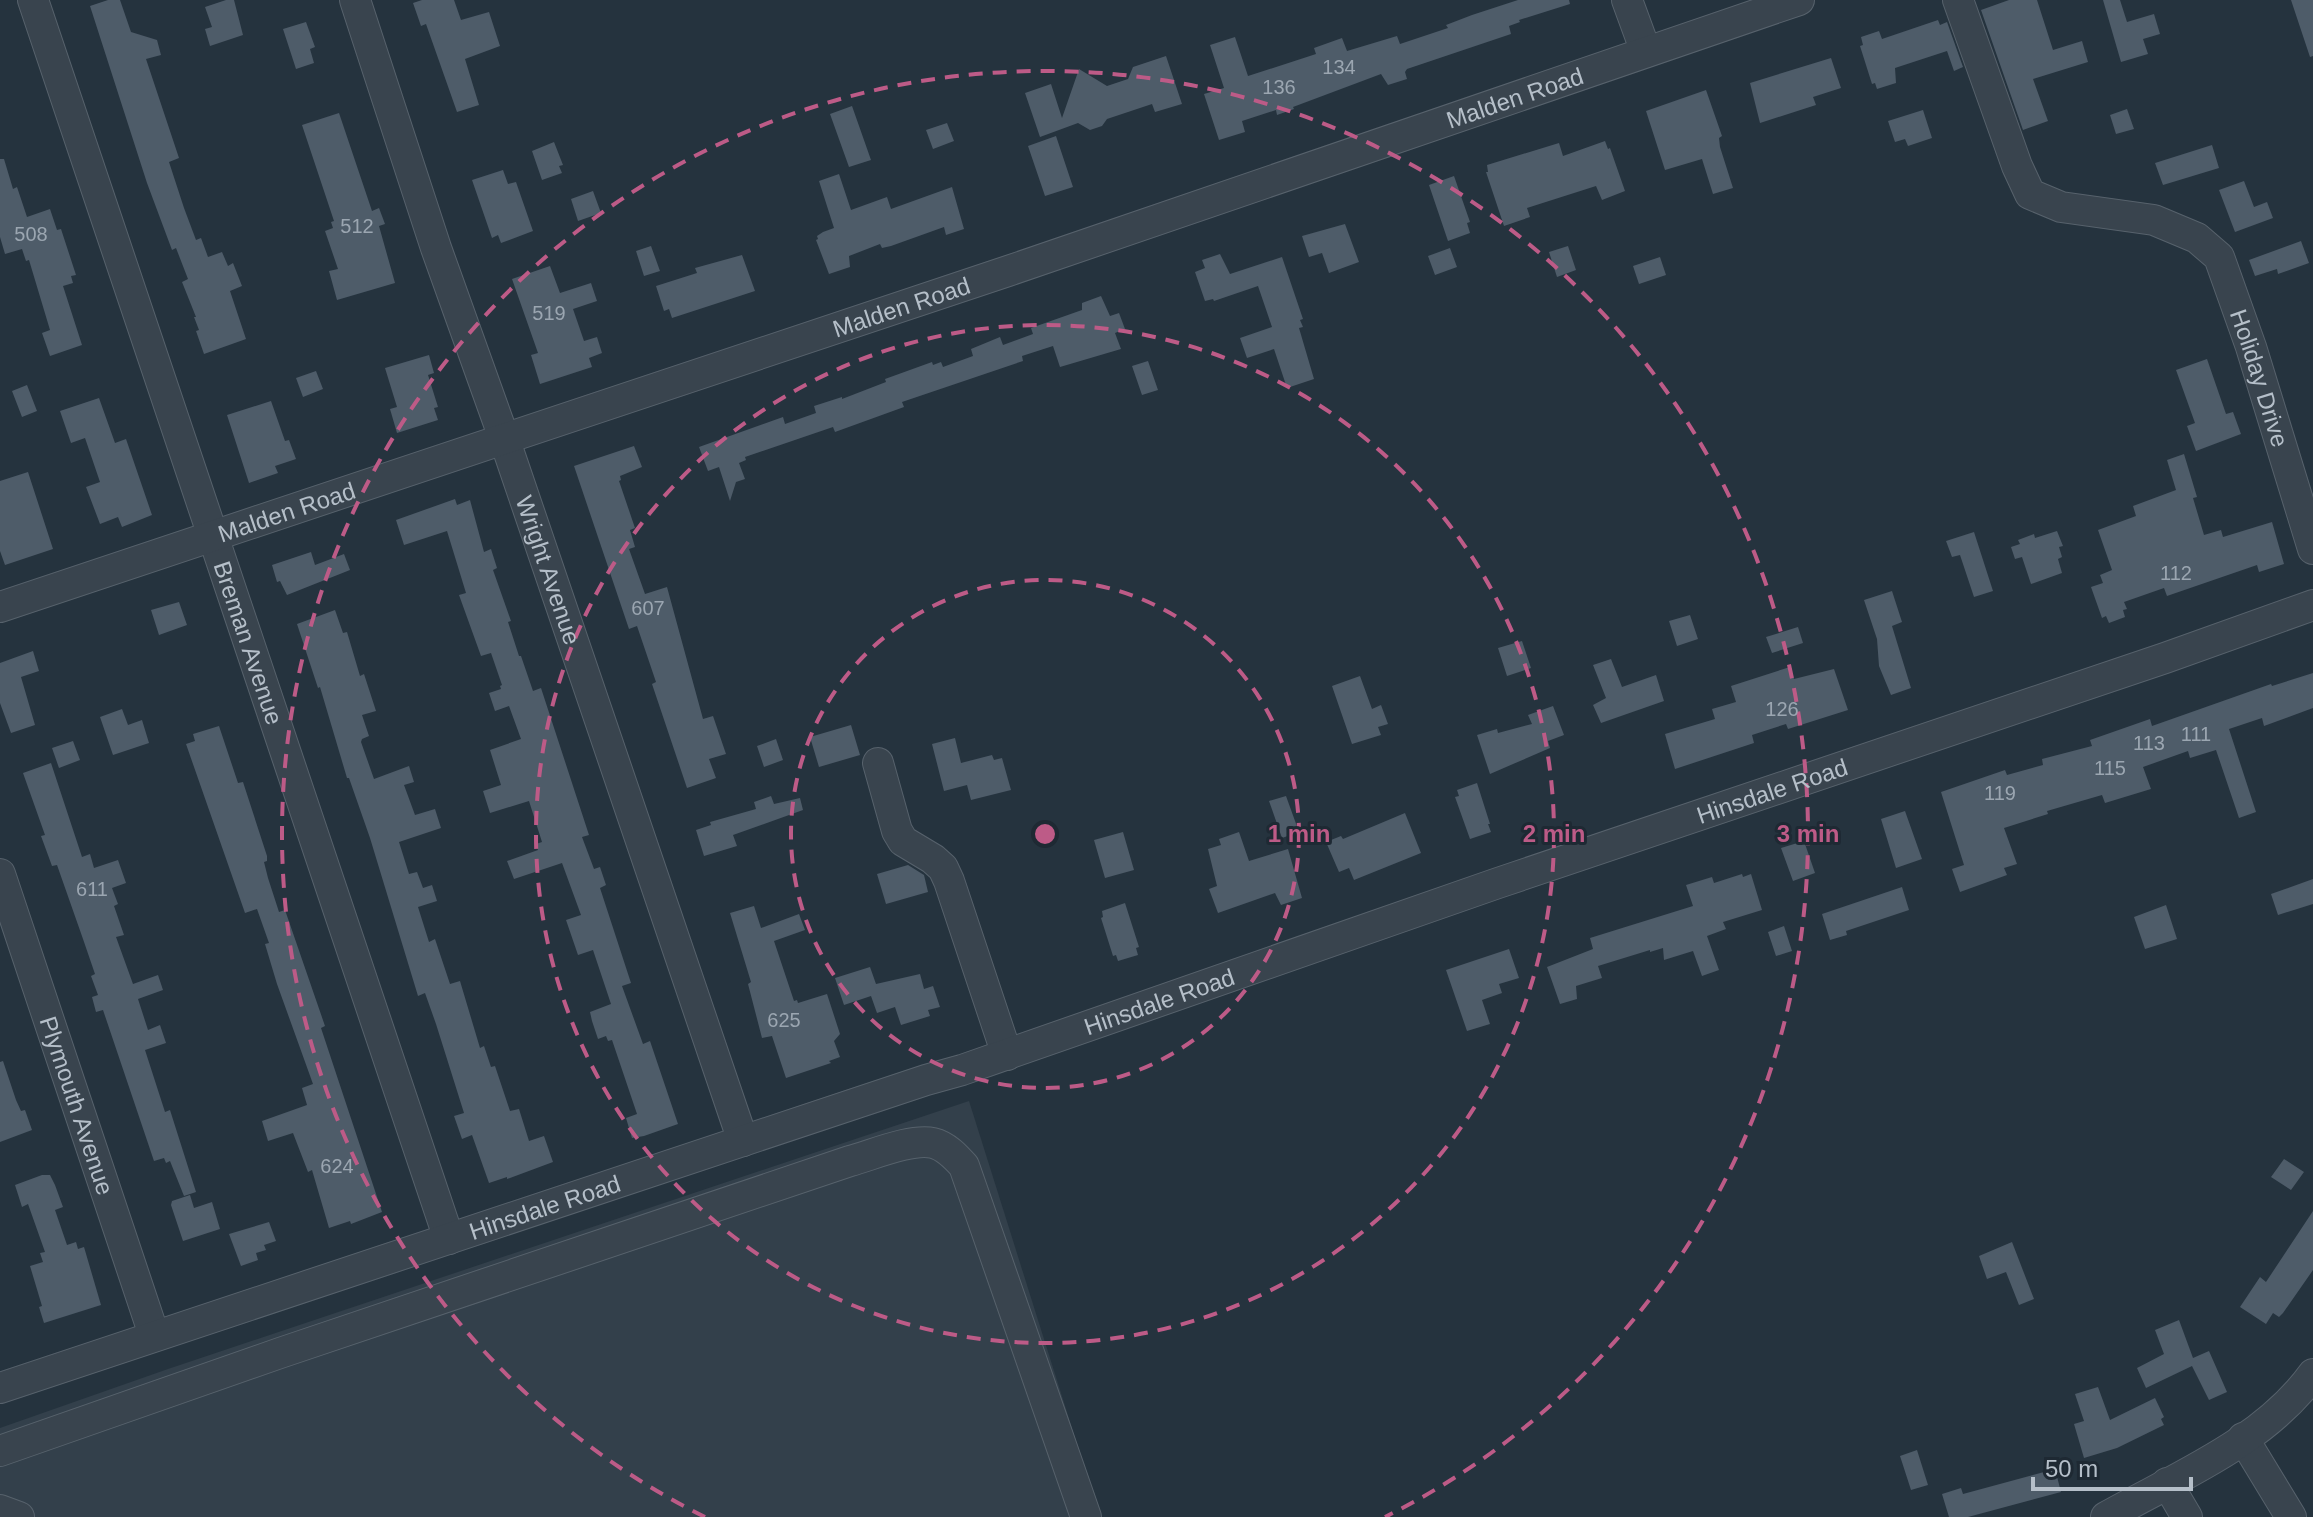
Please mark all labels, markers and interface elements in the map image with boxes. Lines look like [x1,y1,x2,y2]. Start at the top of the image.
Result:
house number: 134 [1322,56,1356,78]
street label: Malden Road [1443,62,1587,133]
house number: 136 [1262,76,1296,98]
house number: 512 [340,215,374,237]
house number: 508 [14,223,48,245]
street label: Malden Road [829,271,973,342]
house number: 519 [532,302,566,324]
street label: Holiday Drive [2225,306,2294,450]
street label: Malden Road [214,476,359,547]
street label: Wright Avenue [511,492,587,648]
street label: Breman Avenue [209,558,289,728]
house number: 112 [2160,562,2192,584]
house number: 607 [631,597,665,619]
house number: 126 [1765,698,1799,720]
house number: 111 [2181,723,2211,745]
house number: 113 [2133,732,2165,754]
street label: Hinsdale Road [1693,753,1851,829]
house number: 115 [2094,757,2126,779]
house number: 119 [1984,782,2016,804]
centre of rings [1031,820,1059,848]
text: 1 min [1268,820,1330,847]
text: 2 min [1523,820,1585,847]
text: 3 min [1777,820,1839,847]
house number: 611 [76,878,108,900]
street label: Hinsdale Road [1080,963,1238,1040]
house number: 625 [767,1009,801,1031]
street label: Plymouth Avenue [35,1013,120,1198]
house number: 624 [320,1155,354,1177]
street label: Hinsdale Road [466,1169,624,1245]
scale bar [2033,1441,2191,1491]
text: 50 m [2045,1455,2098,1482]

